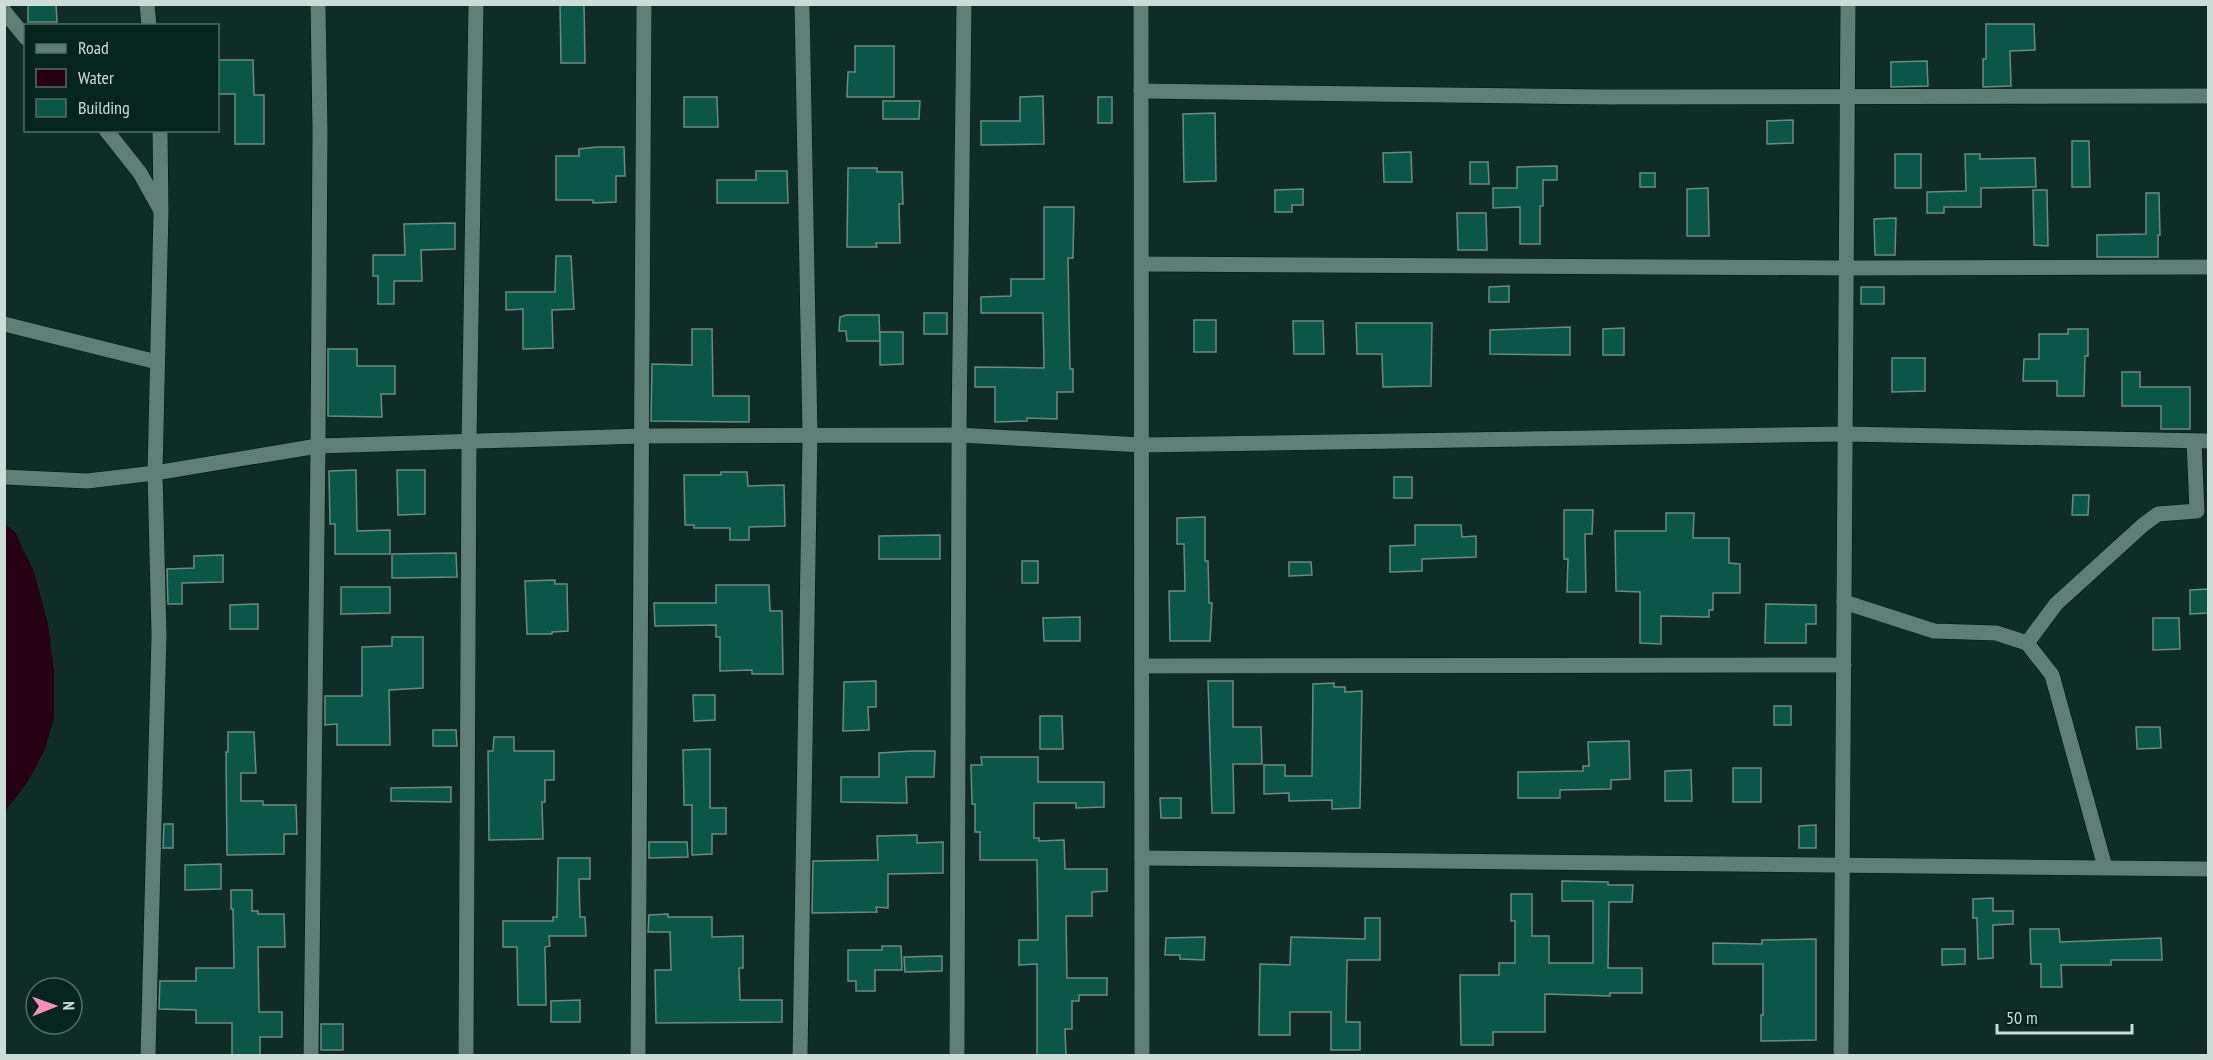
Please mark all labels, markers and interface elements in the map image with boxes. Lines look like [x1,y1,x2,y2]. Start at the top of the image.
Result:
legend [24,24,219,132]
text: Road [78,36,109,59]
text: Water [78,66,114,89]
text: Building [78,96,130,119]
north arrow [24,976,84,1036]
scale bar [1997,997,2132,1035]
text: N [59,1001,79,1010]
text: 50 m [2006,1006,2038,1029]

